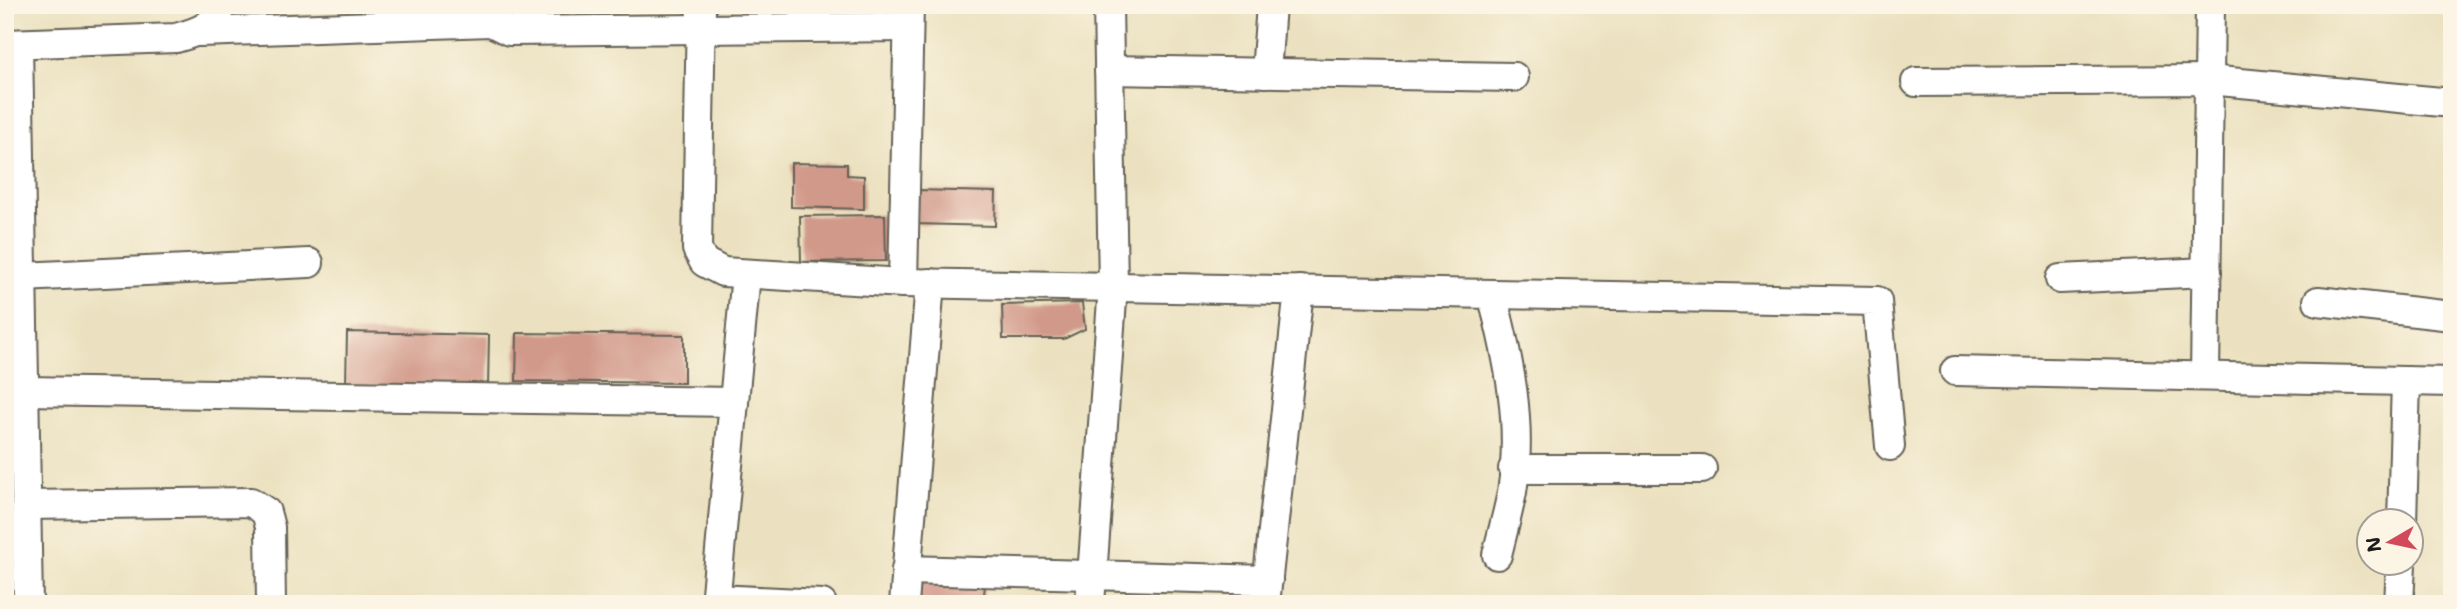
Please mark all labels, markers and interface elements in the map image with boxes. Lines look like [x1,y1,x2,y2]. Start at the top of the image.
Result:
north arrow [2356,508,2426,578]
text: N [2360,535,2387,554]

